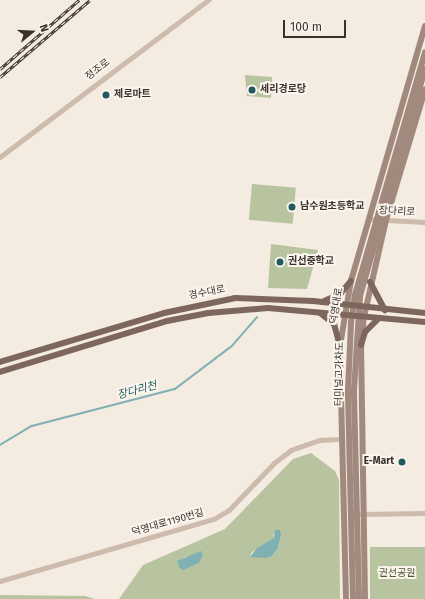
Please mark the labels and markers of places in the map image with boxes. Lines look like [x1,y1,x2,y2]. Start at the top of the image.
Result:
place label: 세리경로당 [260,84,306,96]
marker: 세리경로당 [247,85,257,95]
place label: 제로마트 [114,89,151,101]
marker: 제로마트 [101,90,111,100]
place label: 남수원초등학교 [300,201,364,213]
marker: 남수원초등학교 [287,202,297,212]
place label: 권선중학교 [288,256,334,268]
marker: 권선중학교 [275,257,285,267]
place label: E-Mart [364,456,394,468]
marker: E-Mart [397,457,407,467]

